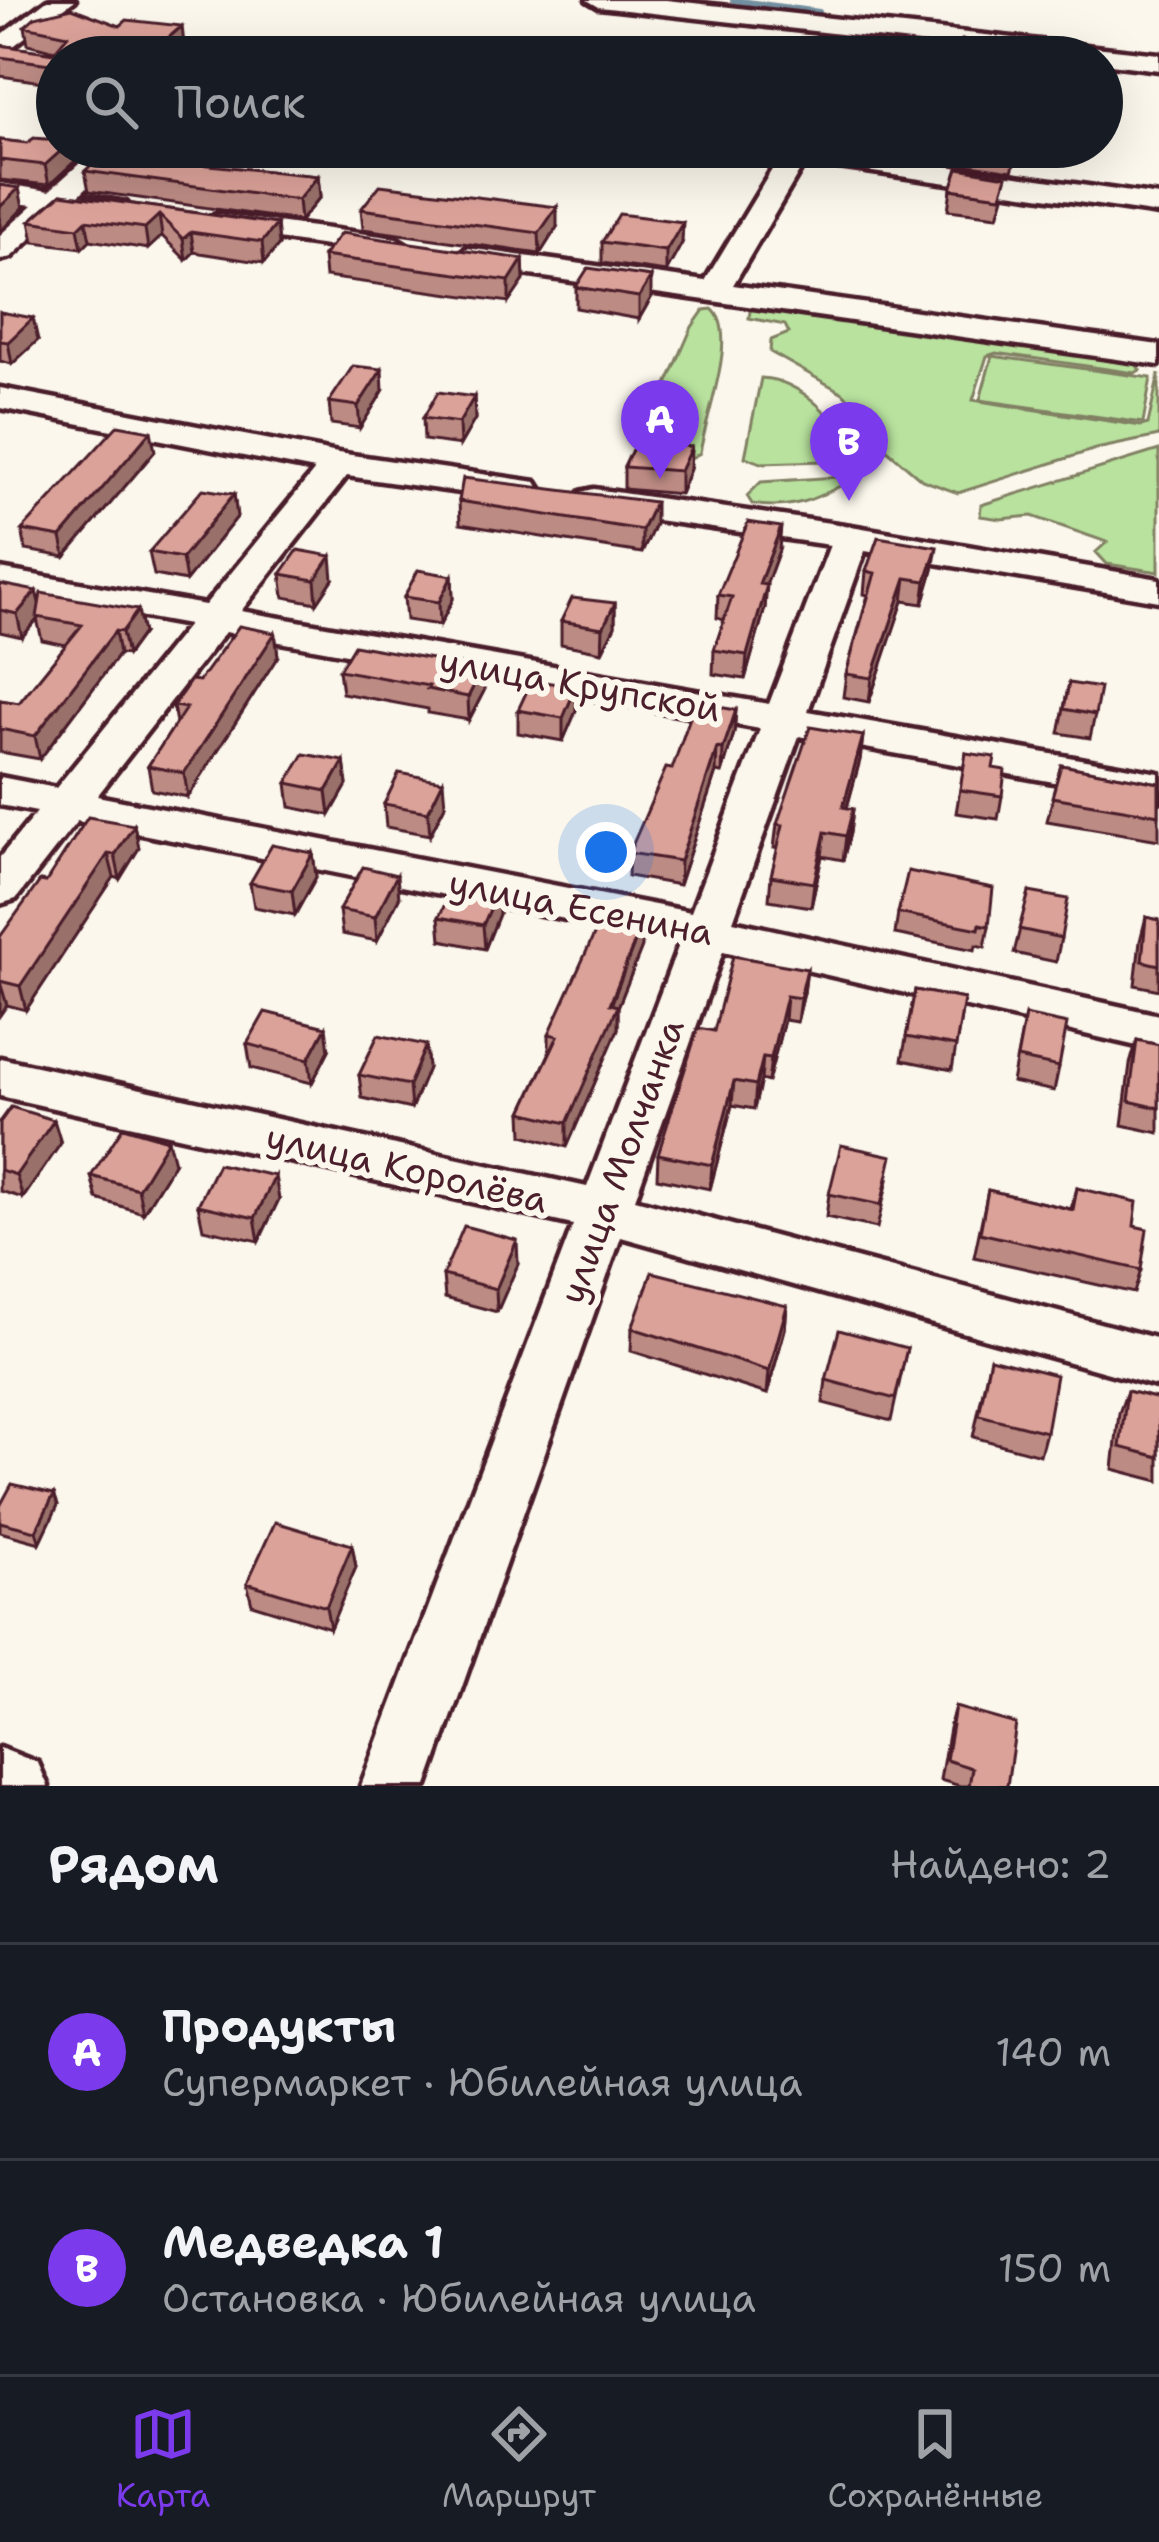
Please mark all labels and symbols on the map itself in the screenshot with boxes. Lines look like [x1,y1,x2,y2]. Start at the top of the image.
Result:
pin: A [621,380,699,479]
pin: B [810,402,888,501]
street label: улица Крупской [435,636,724,733]
your location [576,822,636,882]
street label: улица Есенина [445,858,717,957]
street label: улица Молчанка [547,1012,696,1310]
street label: улица Королёва [261,1112,553,1225]

